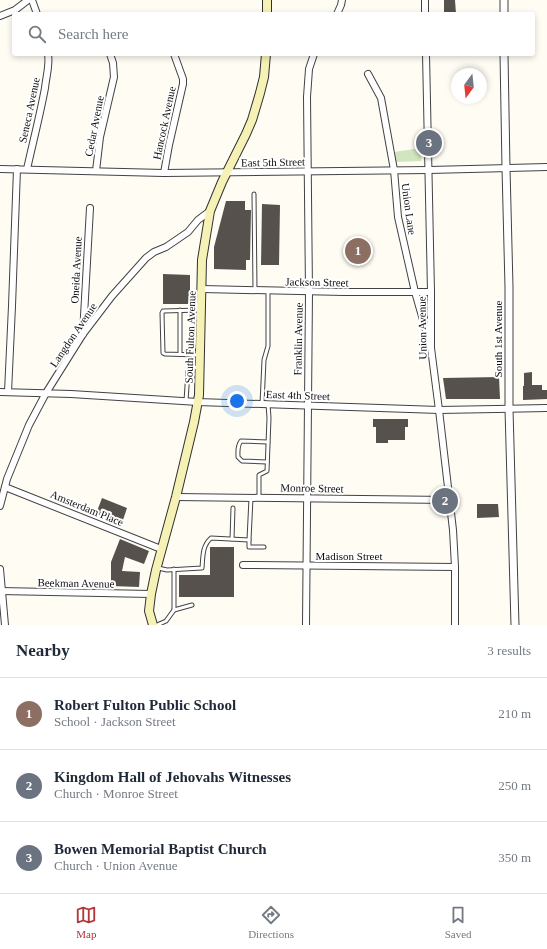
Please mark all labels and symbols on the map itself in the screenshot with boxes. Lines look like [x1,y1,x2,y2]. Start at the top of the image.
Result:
north arrow [451,68,487,104]
street label: Seneca Avenue [16,76,42,144]
street label: Hancock Avenue [150,85,178,161]
street label: Cedar Avenue [82,94,106,157]
pin: 3 [416,128,442,158]
street label: East 5th Street [241,155,305,169]
street label: Union Lane [399,182,419,236]
street label: Oneida Avenue [68,236,84,304]
pin: 1 [345,236,371,266]
street label: Jackson Street [285,275,349,289]
street label: South Fulton Avenue [182,290,198,384]
street label: Union Avenue [415,296,429,360]
street label: South 1st Avenue [492,300,504,377]
street label: Langdon Avenue [47,301,99,369]
street label: Franklin Avenue [291,302,305,376]
street label: East 4th Street [266,388,330,402]
your location [227,391,247,411]
street label: Monroe Street [280,481,344,495]
pin: 2 [432,486,458,516]
street label: Amsterdam Place [49,488,125,528]
street label: Madison Street [316,550,382,562]
street label: Beekman Avenue [37,576,115,590]

